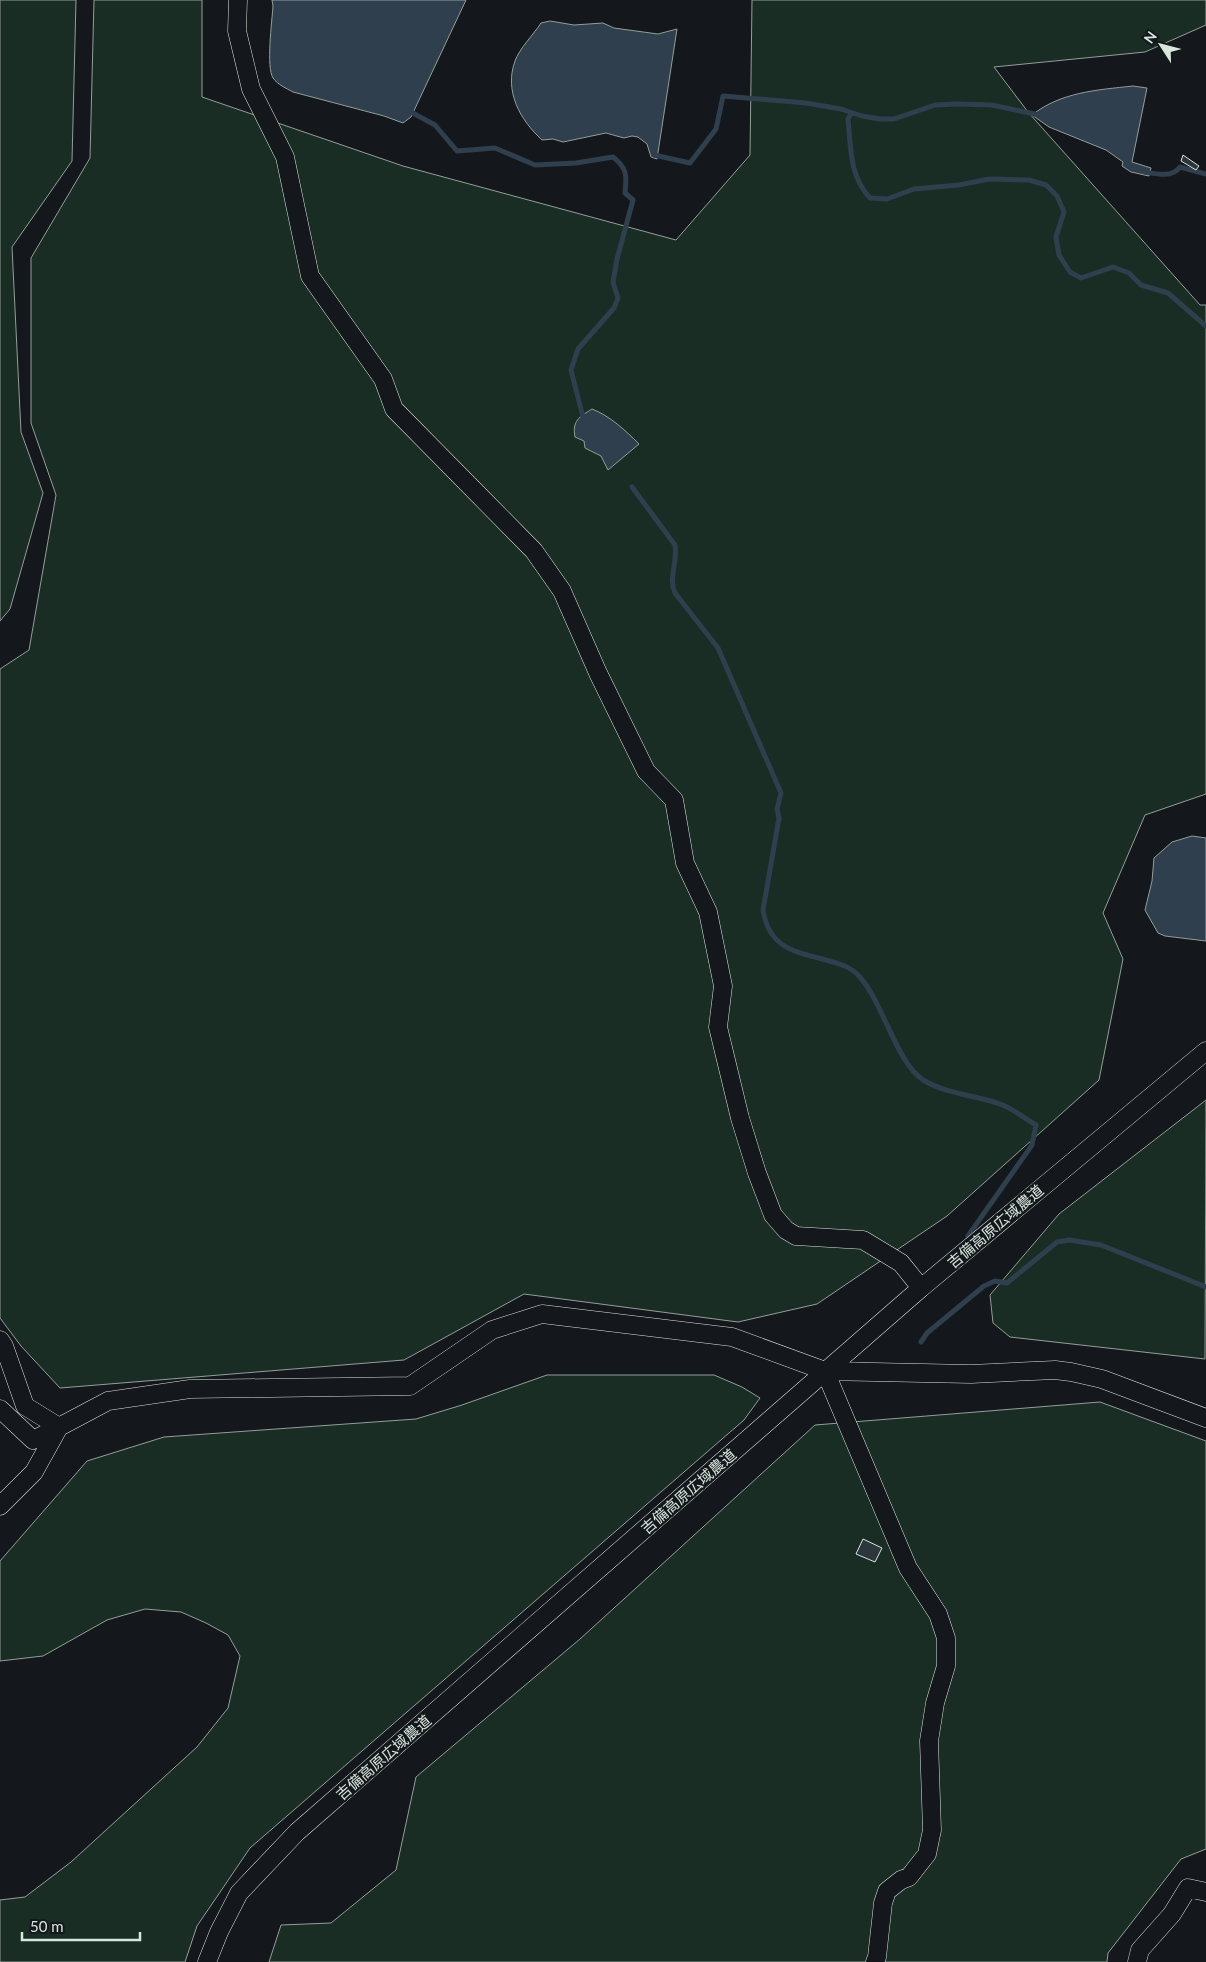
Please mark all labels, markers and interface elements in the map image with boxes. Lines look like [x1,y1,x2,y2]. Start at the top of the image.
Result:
north arrow [1136,20,1186,70]
text: N [1140,28,1160,46]
street label: 吉備高原広域農道 [943,1181,1047,1271]
street label: 吉備高原広域農道 [637,1445,739,1537]
street label: 吉備高原広域農道 [332,1711,434,1803]
scale bar [22,1910,140,1942]
text: 50 m [30,1917,64,1935]

